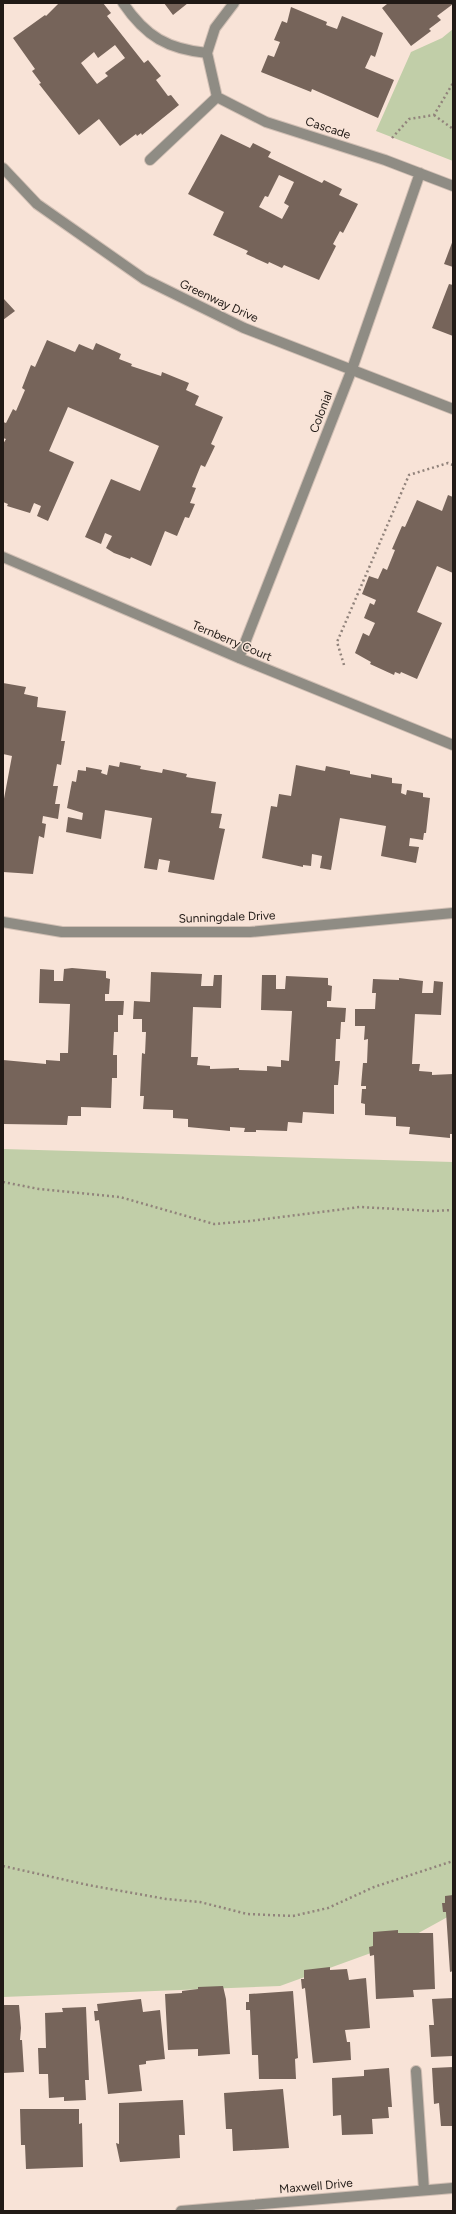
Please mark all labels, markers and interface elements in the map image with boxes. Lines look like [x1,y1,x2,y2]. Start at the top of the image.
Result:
street label: Cascade [304,114,353,142]
street label: Greenway Drive [177,277,261,326]
street label: Colonial [307,389,335,435]
street label: Ternberry Court [190,618,274,664]
street label: Sunningdale Drive [178,908,276,926]
street label: Maxwell Drive [279,2176,354,2196]

